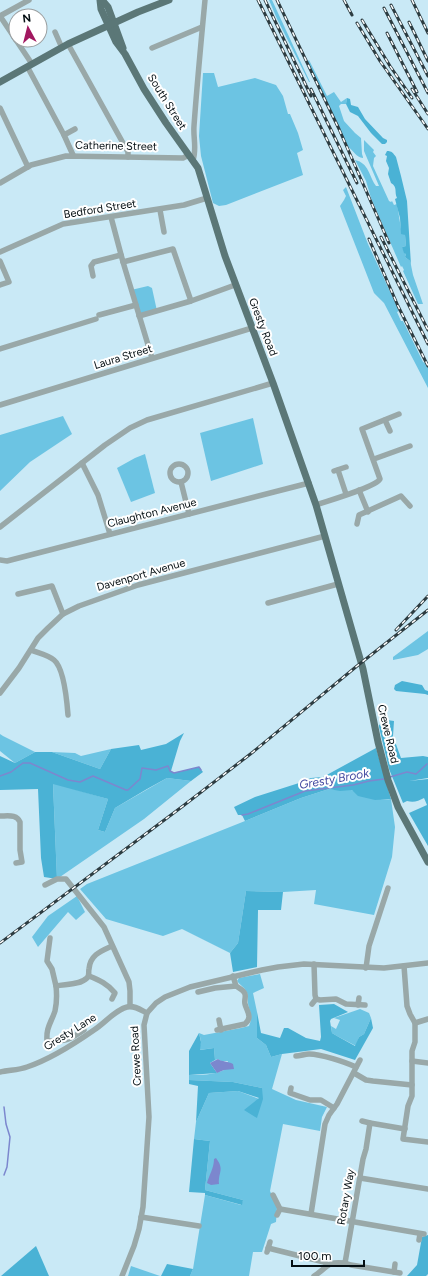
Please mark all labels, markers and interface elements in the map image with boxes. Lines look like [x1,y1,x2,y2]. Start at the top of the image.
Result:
north arrow [8,8,48,48]
text: N [22,12,32,26]
street label: South Street [145,72,189,132]
street label: Catherine Street [75,139,157,153]
street label: Bedford Street [63,197,137,221]
street label: Gresty Road [246,296,280,358]
street label: Laura Street [92,342,154,372]
street label: Claughton Avenue [106,496,198,530]
street label: Davenport Avenue [95,556,187,594]
street label: Crewe Road [375,703,401,765]
water label: Gresty Brook [298,766,371,792]
street label: Gresty Lane [41,1011,99,1053]
street label: Crewe Road [128,1026,144,1086]
street label: Rotary Way [335,1168,357,1226]
scale bar [292,1242,364,1268]
text: 100 m [298,1249,332,1263]

